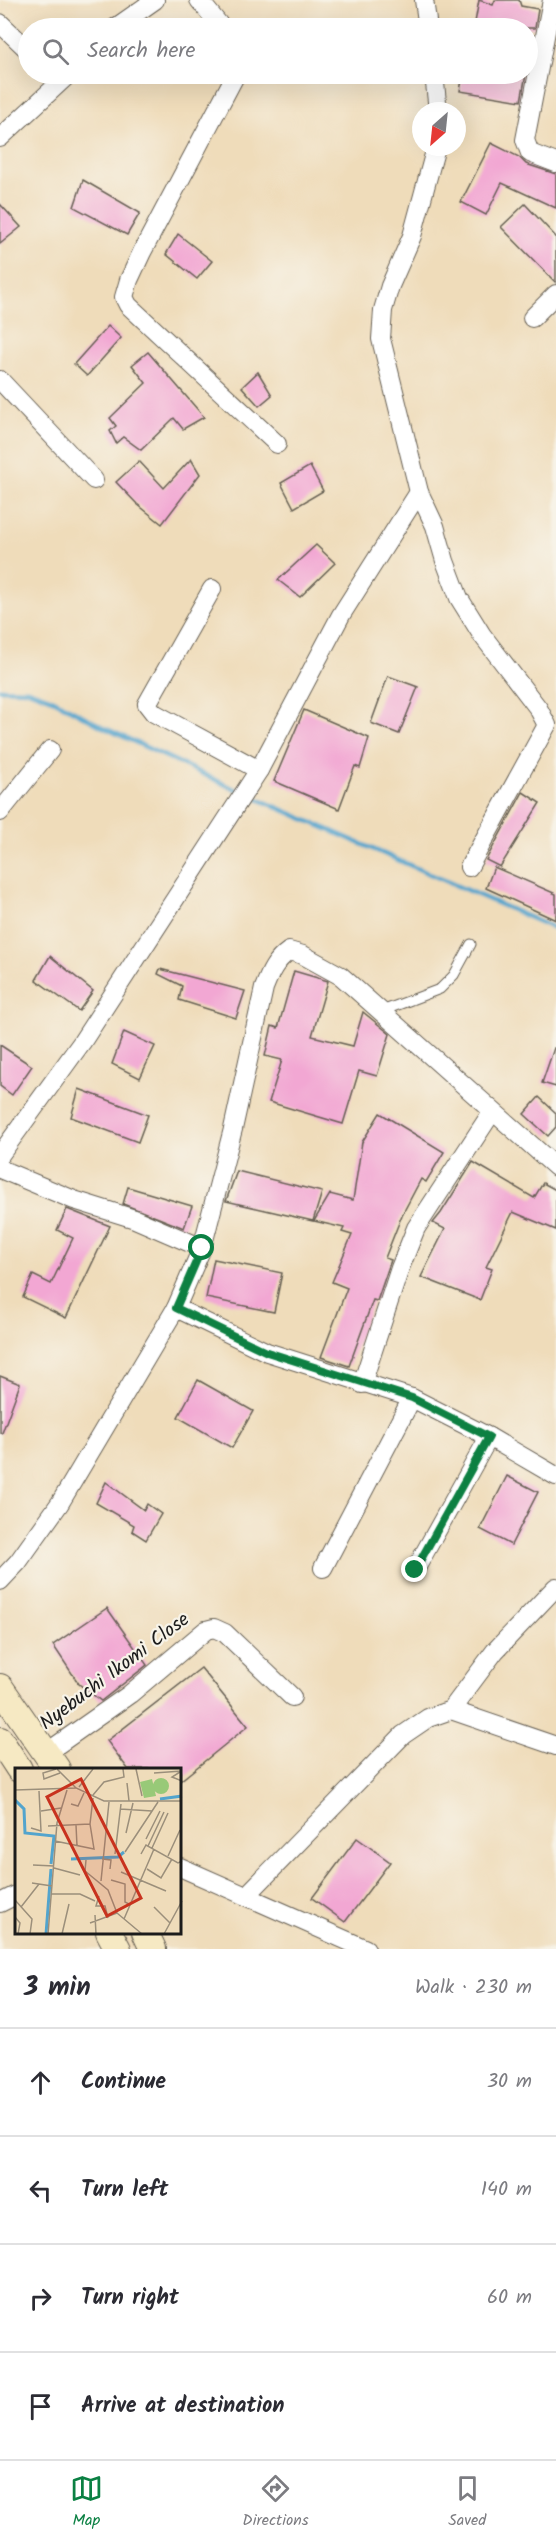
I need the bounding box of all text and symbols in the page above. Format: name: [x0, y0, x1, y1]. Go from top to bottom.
search box: [18, 18, 538, 84]
text: Search here: [87, 34, 195, 69]
icon: search: [39, 35, 72, 68]
north arrow: [412, 102, 466, 156]
route start: [188, 1234, 214, 1260]
route end: [401, 1556, 427, 1582]
street label: Nyebuchi Ikomi Close: [33, 1605, 197, 1739]
inset map: [15, 1768, 182, 1934]
text: 3 min: [24, 1967, 91, 2009]
text: Walk · 230 m: [415, 1972, 532, 2004]
text: Continue: [81, 2065, 166, 2100]
icon: ahead: [24, 2066, 57, 2099]
text: 30 m: [487, 2066, 532, 2098]
text: Turn left: [81, 2173, 168, 2208]
icon: left: [24, 2174, 57, 2207]
text: 140 m: [481, 2174, 532, 2206]
text: Turn right: [81, 2281, 179, 2316]
icon: right: [24, 2282, 57, 2315]
text: 60 m: [487, 2282, 532, 2314]
text: Arrive at destination: [81, 2389, 284, 2424]
icon: arrive: [24, 2390, 57, 2423]
tab: Map: [70, 2472, 103, 2533]
tab: Directions: [242, 2472, 309, 2533]
tab: Saved: [448, 2472, 486, 2533]

